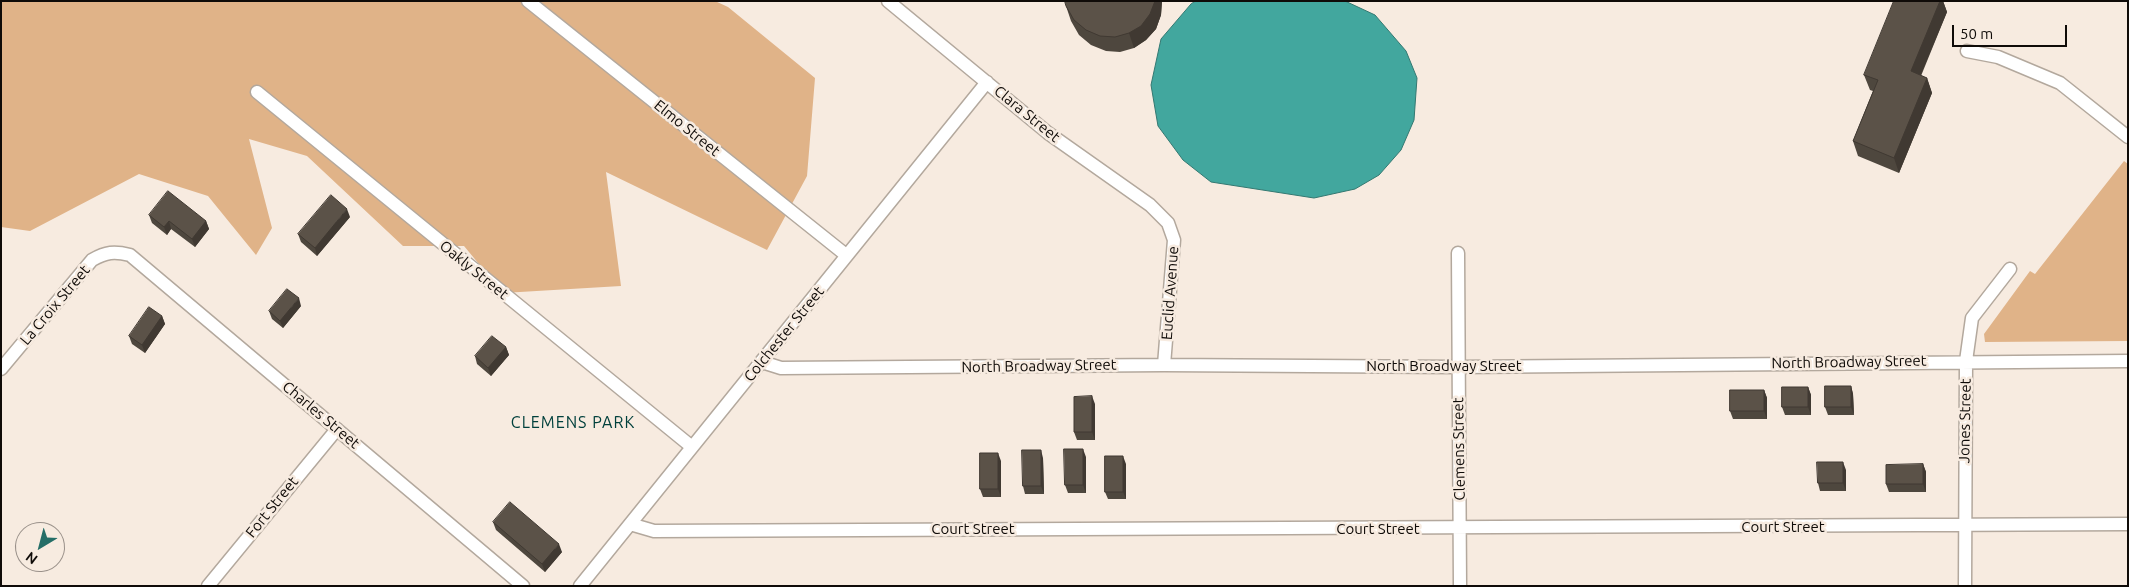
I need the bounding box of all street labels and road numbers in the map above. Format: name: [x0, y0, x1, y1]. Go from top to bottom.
street label: Clara Street: [990, 82, 1064, 146]
street label: Elmo Street: [650, 96, 724, 160]
street label: Oakly Street: [436, 237, 512, 303]
street label: Euclid Avenue: [1158, 245, 1182, 341]
street label: La Croix Street: [16, 261, 94, 349]
street label: Colchester Street: [740, 283, 828, 385]
street label: North Broadway Street: [1771, 352, 1927, 372]
street label: North Broadway Street: [961, 356, 1117, 376]
street label: North Broadway Street: [1366, 357, 1522, 375]
street label: Charles Street: [279, 378, 363, 452]
street label: Jones Street: [1955, 378, 1975, 464]
street label: Clemens Street: [1449, 397, 1469, 501]
street label: Fort Street: [242, 473, 302, 541]
street label: Court Street: [1741, 518, 1825, 536]
street label: Court Street: [931, 520, 1015, 538]
street label: Court Street: [1336, 520, 1420, 538]

